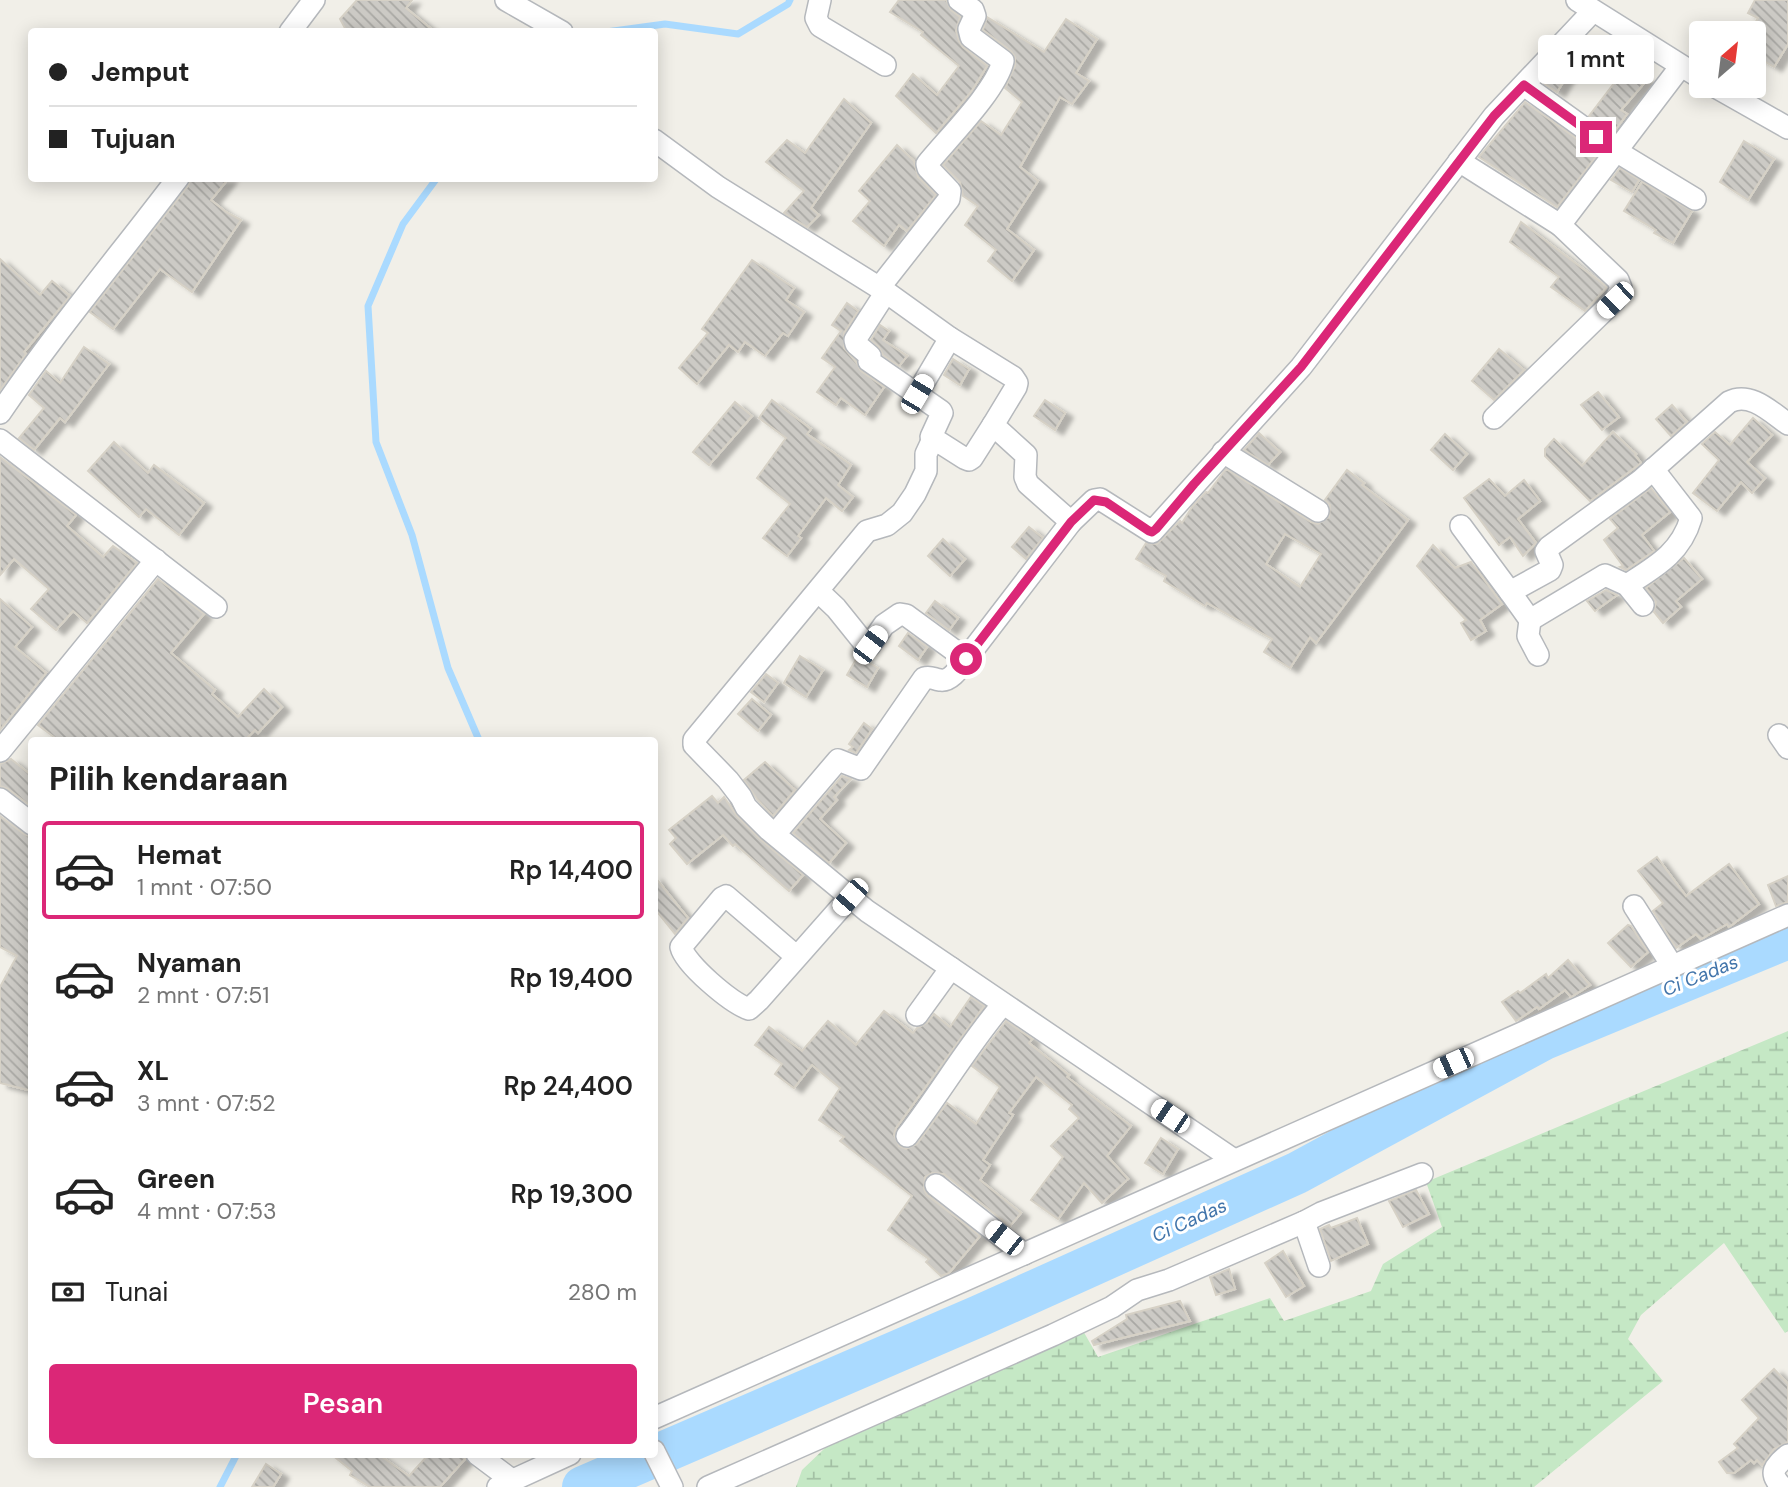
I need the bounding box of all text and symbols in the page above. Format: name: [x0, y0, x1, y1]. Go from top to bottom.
north arrow: [1689, 21, 1766, 98]
map controls: [1689, 21, 1766, 98]
callout: 1 mnt: [1538, 36, 1654, 85]
text: 1 mnt: [1567, 44, 1625, 74]
text: Jemput: [91, 55, 190, 89]
route end: [1580, 121, 1612, 153]
text: Tujuan: [91, 122, 176, 156]
car: [1593, 278, 1638, 322]
car: [898, 371, 937, 417]
car: [849, 622, 892, 668]
route start: [950, 643, 982, 675]
text: Pilih kendaraan: [49, 758, 288, 800]
text: Hemat: [137, 838, 222, 872]
icon: car: [53, 839, 116, 902]
text: Rp 14,400: [509, 853, 633, 887]
text: 1 mnt · 07:50: [137, 872, 272, 902]
car: [829, 874, 872, 920]
text: Nyaman: [137, 946, 242, 980]
icon: car: [53, 947, 116, 1010]
water label: Ci Cadas: [1659, 949, 1742, 1002]
text: Rp 19,400: [509, 961, 633, 995]
text: 2 mnt · 07:51: [137, 980, 269, 1010]
car: [1430, 1045, 1477, 1081]
text: XL: [137, 1054, 169, 1088]
icon: car: [53, 1055, 116, 1118]
text: Rp 24,400: [504, 1069, 633, 1103]
text: 3 mnt · 07:52: [137, 1088, 275, 1118]
car: [1147, 1096, 1194, 1136]
text: Green: [137, 1162, 215, 1196]
icon: car: [53, 1163, 116, 1226]
text: Rp 19,300: [510, 1177, 633, 1211]
water label: Ci Cadas: [1148, 1193, 1231, 1248]
text: 4 mnt · 07:53: [137, 1196, 277, 1226]
car: [981, 1217, 1028, 1259]
icon: cash: [49, 1273, 87, 1311]
text: Tunai: [105, 1275, 169, 1309]
text: 280 m: [568, 1277, 637, 1307]
button: Pesan: [49, 1364, 637, 1444]

